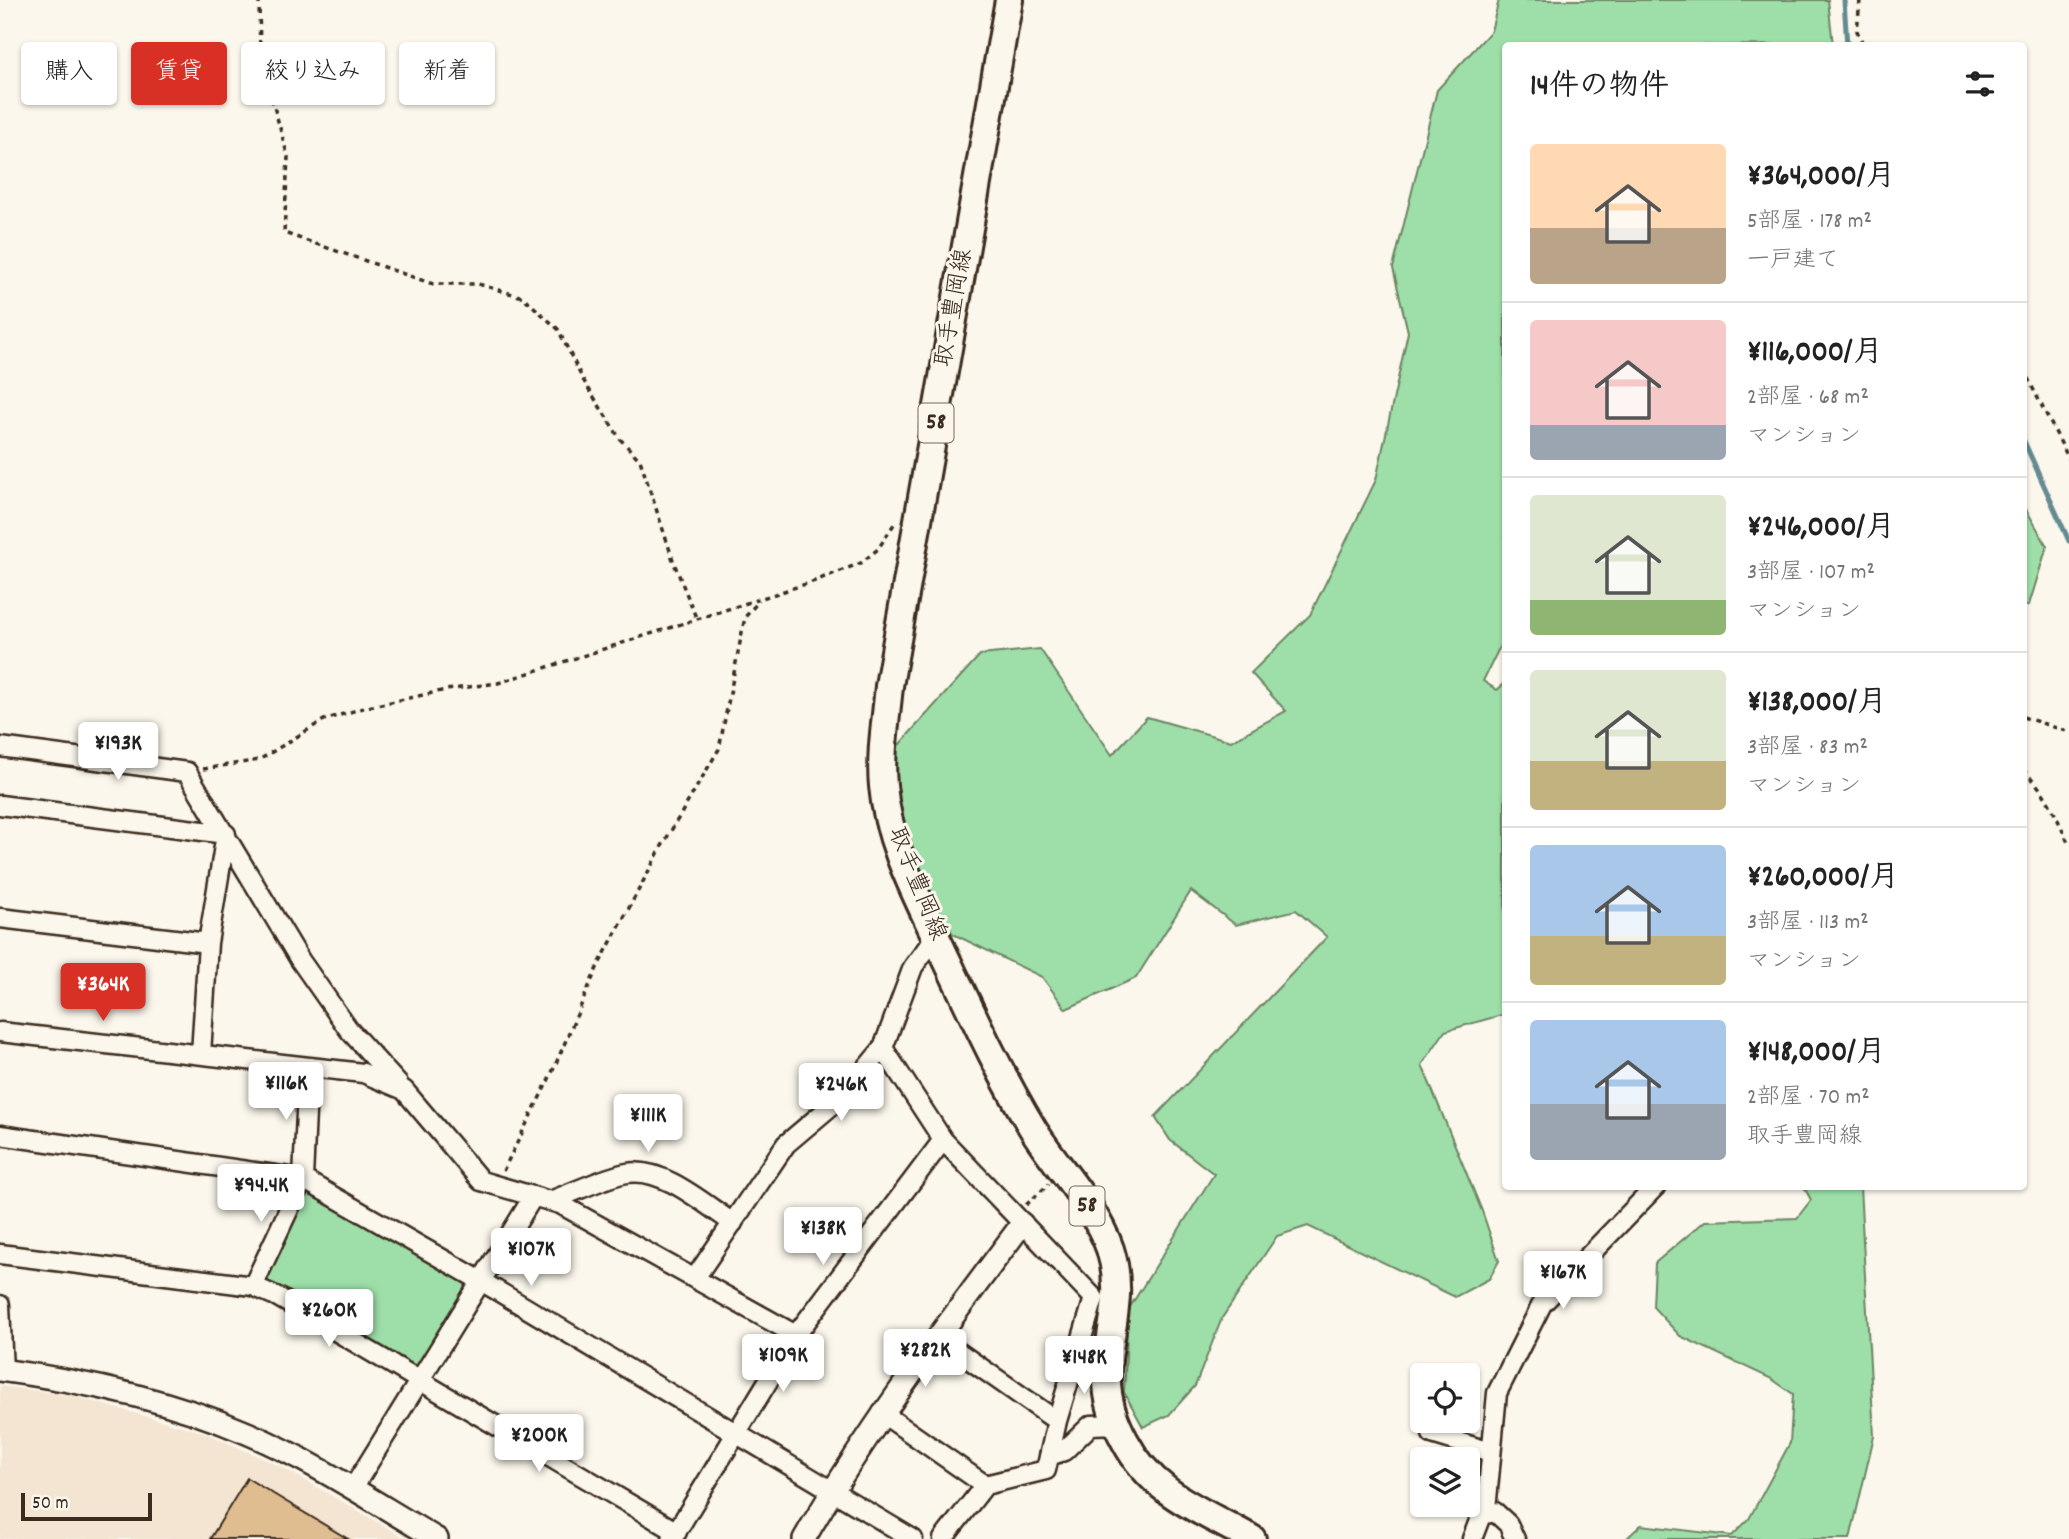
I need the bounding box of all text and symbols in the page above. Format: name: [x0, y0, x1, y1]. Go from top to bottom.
chip: 購入: [21, 42, 117, 105]
chip: 賃貸: [131, 42, 227, 105]
chip: 絞り込み: [241, 42, 385, 105]
chip: 新着: [399, 42, 495, 105]
icon: filters: [1961, 65, 1999, 103]
text: 14件の物件: [1530, 67, 1669, 110]
text: ¥364,000/月: [1747, 157, 1895, 200]
icon: home: [1586, 172, 1670, 256]
text: 5部屋 · 178 m²: [1747, 206, 1872, 239]
text: 一戸建て: [1747, 245, 1839, 278]
street label: 取手豊岡線: [928, 246, 982, 370]
text: ¥116,000/月: [1747, 333, 1883, 376]
icon: home: [1586, 348, 1670, 432]
text: 2部屋 · 68 m²: [1747, 382, 1869, 415]
road number: 58: [918, 404, 954, 442]
text: マンション: [1747, 421, 1861, 454]
text: ¥246,000/月: [1747, 508, 1895, 551]
icon: home: [1586, 523, 1670, 607]
text: 3部屋 · 107 m²: [1747, 557, 1875, 590]
text: マンション: [1747, 596, 1861, 629]
text: ¥138,000/月: [1747, 683, 1887, 726]
icon: home: [1586, 698, 1670, 782]
pin: ¥193K: [69, 722, 167, 782]
text: ¥193K: [94, 728, 142, 761]
text: 3部屋 · 83 m²: [1747, 732, 1868, 765]
text: マンション: [1747, 771, 1861, 804]
street label: 取手豊岡線: [878, 822, 954, 946]
text: ¥260,000/月: [1747, 858, 1899, 901]
icon: home: [1586, 873, 1670, 957]
text: 3部屋 · 113 m²: [1747, 907, 1869, 940]
text: マンション: [1747, 946, 1861, 979]
pin: ¥364K: [54, 964, 152, 1023]
text: ¥364K: [77, 969, 129, 1002]
text: ¥148,000/月: [1747, 1033, 1886, 1076]
icon: home: [1586, 1048, 1670, 1132]
pin: ¥116K: [237, 1062, 335, 1122]
pin: ¥246K: [792, 1064, 890, 1123]
text: ¥116K: [264, 1068, 308, 1101]
text: ¥246K: [815, 1069, 867, 1102]
text: 2部屋 · 70 m²: [1747, 1082, 1870, 1115]
pin: ¥111K: [599, 1094, 697, 1154]
text: ¥111K: [630, 1100, 666, 1133]
text: 取手豊岡線: [1747, 1121, 1862, 1154]
pin: ¥94.4K: [204, 1164, 318, 1224]
text: ¥94.4K: [233, 1170, 289, 1203]
road number: 58: [1070, 1186, 1104, 1226]
pin: ¥138K: [774, 1208, 872, 1267]
text: ¥138K: [800, 1213, 846, 1246]
pin: ¥107K: [482, 1228, 580, 1288]
text: ¥107K: [507, 1234, 555, 1267]
pin: ¥167K: [1514, 1252, 1612, 1311]
text: ¥167K: [1540, 1257, 1586, 1290]
pin: ¥260K: [280, 1290, 378, 1349]
text: ¥260K: [301, 1295, 357, 1328]
pin: ¥282K: [876, 1330, 974, 1389]
pin: ¥109K: [734, 1334, 832, 1394]
text: ¥282K: [899, 1335, 951, 1368]
pin: ¥148K: [1035, 1336, 1133, 1396]
text: ¥109K: [758, 1340, 808, 1373]
text: ¥148K: [1061, 1342, 1107, 1375]
map controls: [1410, 1363, 1480, 1517]
button: locate: [1410, 1363, 1480, 1433]
pin: ¥200K: [490, 1414, 588, 1474]
text: ¥200K: [511, 1420, 567, 1453]
button: layers: [1410, 1447, 1480, 1517]
scale bar: [21, 1490, 152, 1522]
text: 50 m: [32, 1491, 69, 1518]

